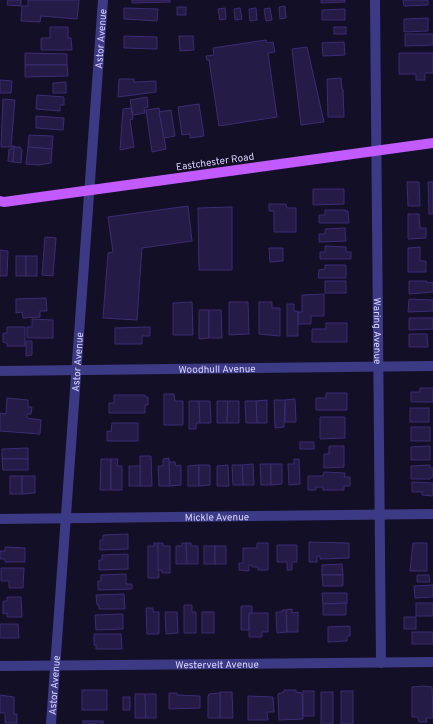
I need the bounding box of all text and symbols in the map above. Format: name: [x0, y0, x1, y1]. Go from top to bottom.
street label: Astor Avenue: [93, 9, 110, 69]
street label: Eastchester Road: [175, 151, 255, 174]
street label: Waring Avenue: [370, 298, 383, 364]
street label: Astor Avenue: [70, 332, 87, 392]
street label: Woodhull Avenue: [178, 363, 256, 377]
street label: Mickle Avenue: [185, 511, 249, 525]
street label: Astor Avenue: [47, 655, 64, 716]
street label: Westervelt Avenue: [175, 659, 259, 672]

